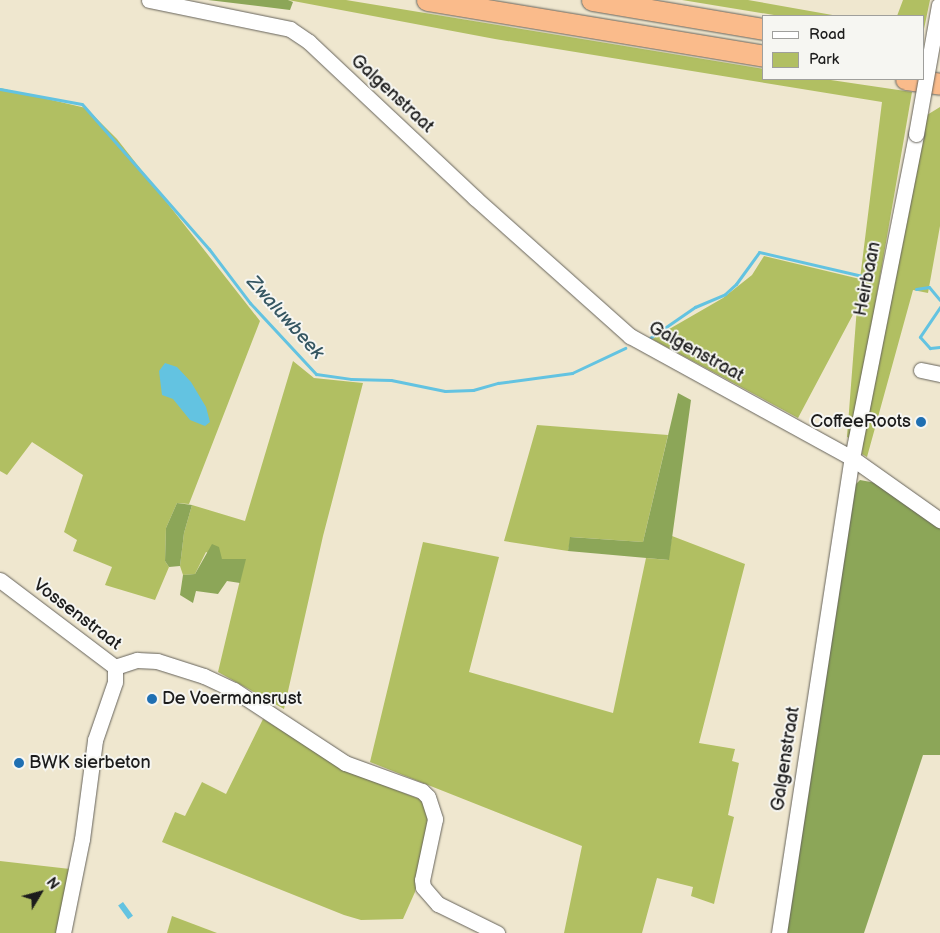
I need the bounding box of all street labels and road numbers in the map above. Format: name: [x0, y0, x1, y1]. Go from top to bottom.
street label: Galgenstraat: [346, 50, 438, 138]
street label: Heirbaan: [850, 240, 886, 318]
street label: Galgenstraat: [645, 317, 747, 387]
street label: Vossenstraat: [29, 575, 125, 655]
street label: Galgenstraat: [767, 705, 805, 813]

